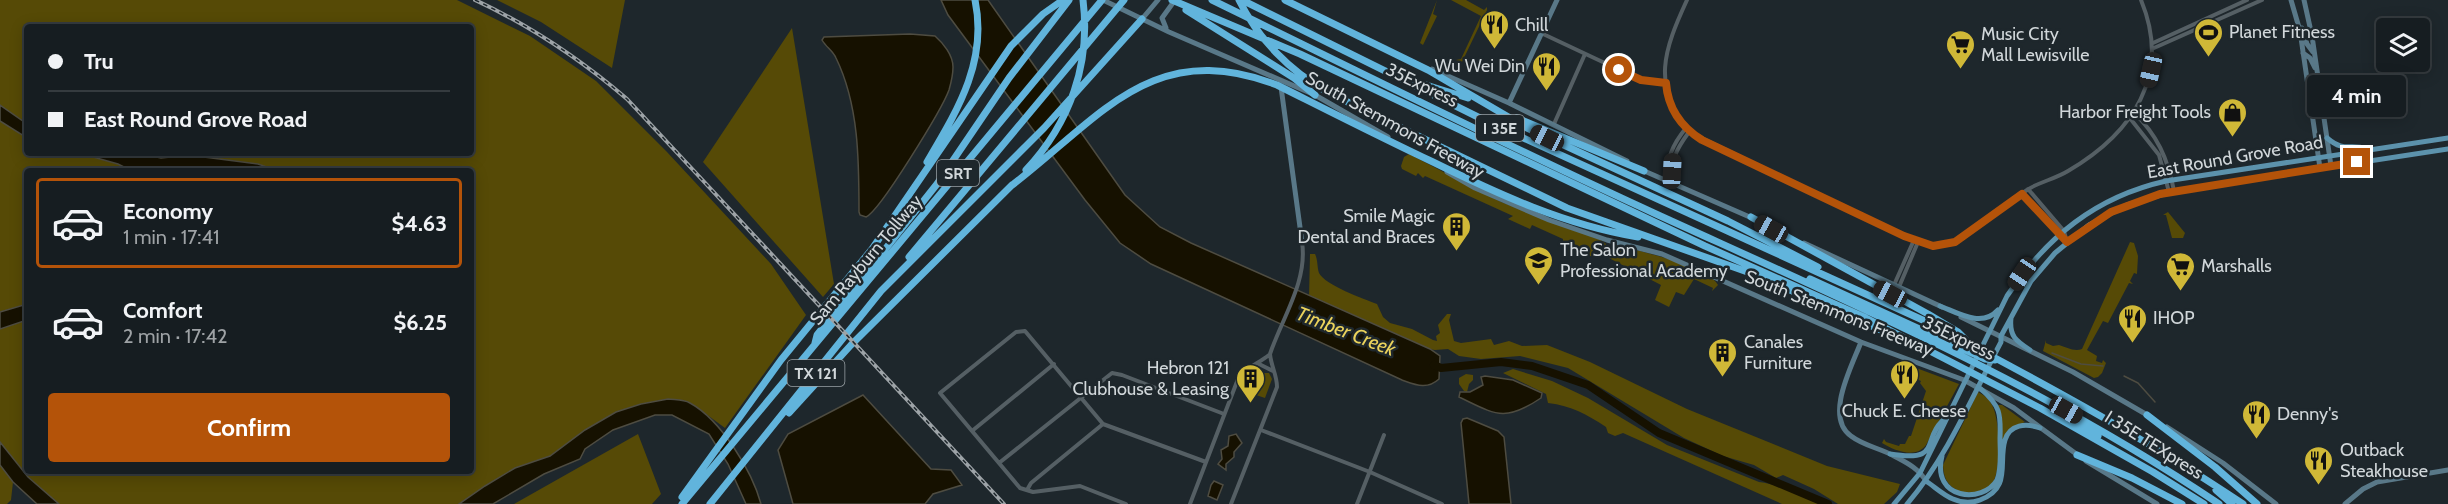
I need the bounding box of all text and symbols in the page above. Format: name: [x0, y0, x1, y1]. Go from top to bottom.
restaurant icon: Chill: [1478, 9, 1510, 51]
place label: Chill: [1515, 14, 1549, 36]
sports icon: Planet Fitness: [2192, 16, 2224, 58]
map controls: [2376, 18, 2430, 72]
button: layers: [2376, 18, 2430, 72]
place label: Planet Fitness: [2229, 21, 2335, 43]
place label: Music City Mall Lewisville: [1981, 23, 2089, 66]
supermarket icon: Music City Mall Lewisville: [1944, 28, 1976, 70]
text: Tru: [84, 48, 114, 75]
restaurant icon: Wu Wei Din: [1530, 50, 1562, 92]
car: [2138, 50, 2164, 90]
place label: Wu Wei Din: [1435, 55, 1525, 77]
route start: [1605, 56, 1632, 83]
street label: 35Express: [1382, 58, 1462, 112]
street label: South Stemmons Freeway: [1302, 67, 1488, 183]
callout: 4 min: [2308, 75, 2406, 117]
text: 4 min: [2331, 84, 2382, 108]
shop icon: Harbor Freight Tools: [2216, 96, 2248, 138]
place label: Harbor Freight Tools: [2059, 101, 2211, 123]
text: East Round Grove Road: [84, 106, 307, 133]
road number: I 35E: [1476, 115, 1524, 141]
car: [1527, 122, 1567, 154]
street label: East Round Grove Road: [2145, 131, 2325, 183]
route end: [2343, 148, 2370, 175]
car: [1662, 153, 1682, 189]
road number: SRT: [937, 160, 979, 186]
street label: Sam Rayburn Tollway: [805, 190, 927, 330]
icon: car: [51, 196, 105, 250]
text: Economy: [123, 198, 213, 225]
place label: Smile Magic Dental and Braces: [1298, 205, 1435, 248]
text: $4.63: [391, 210, 447, 237]
building icon: Smile Magic Dental and Braces: [1440, 210, 1472, 252]
car: [1751, 212, 1791, 246]
text: 1 min · 17:41: [123, 225, 220, 249]
place label: The Salon Professional Academy: [1560, 239, 1728, 282]
school or university icon: The Salon Professional Academy: [1523, 244, 1555, 286]
supermarket icon: Marshalls: [2164, 250, 2196, 292]
car: [2004, 254, 2040, 294]
place label: Marshalls: [2201, 255, 2272, 277]
street label: South Stemmons Freeway: [1742, 265, 1936, 361]
car: [1870, 278, 1910, 310]
icon: car: [51, 295, 105, 349]
text: Comfort: [123, 297, 202, 324]
water label: Timber Creek: [1293, 301, 1400, 361]
restaurant icon: IHOP: [2116, 302, 2148, 344]
place label: IHOP: [2153, 307, 2194, 329]
text: $6.25: [394, 309, 447, 336]
street label: 35Express: [1919, 311, 1999, 365]
text: 2 min · 17:42: [123, 324, 227, 348]
place label: Canales Furniture: [1744, 331, 1812, 374]
building icon: Canales Furniture: [1707, 336, 1739, 378]
place label: Hebron 121 Clubhouse & Leasing: [1072, 357, 1230, 400]
restaurant icon: Chuck E. Cheese: [1888, 358, 1920, 400]
road number: TX 121: [788, 360, 844, 386]
building icon: Hebron 121 Clubhouse & Leasing: [1234, 362, 1266, 404]
button: Confirm: [48, 393, 450, 462]
car: [2046, 393, 2086, 427]
restaurant icon: Denny's: [2240, 398, 2272, 440]
place label: Chuck E. Cheese: [1842, 400, 1966, 422]
place label: Denny's: [2277, 403, 2339, 425]
street label: I 35E TEXpress: [2101, 406, 2207, 484]
place label: Outback Steakhouse: [2340, 439, 2428, 482]
restaurant icon: Outback Steakhouse: [2303, 444, 2335, 486]

